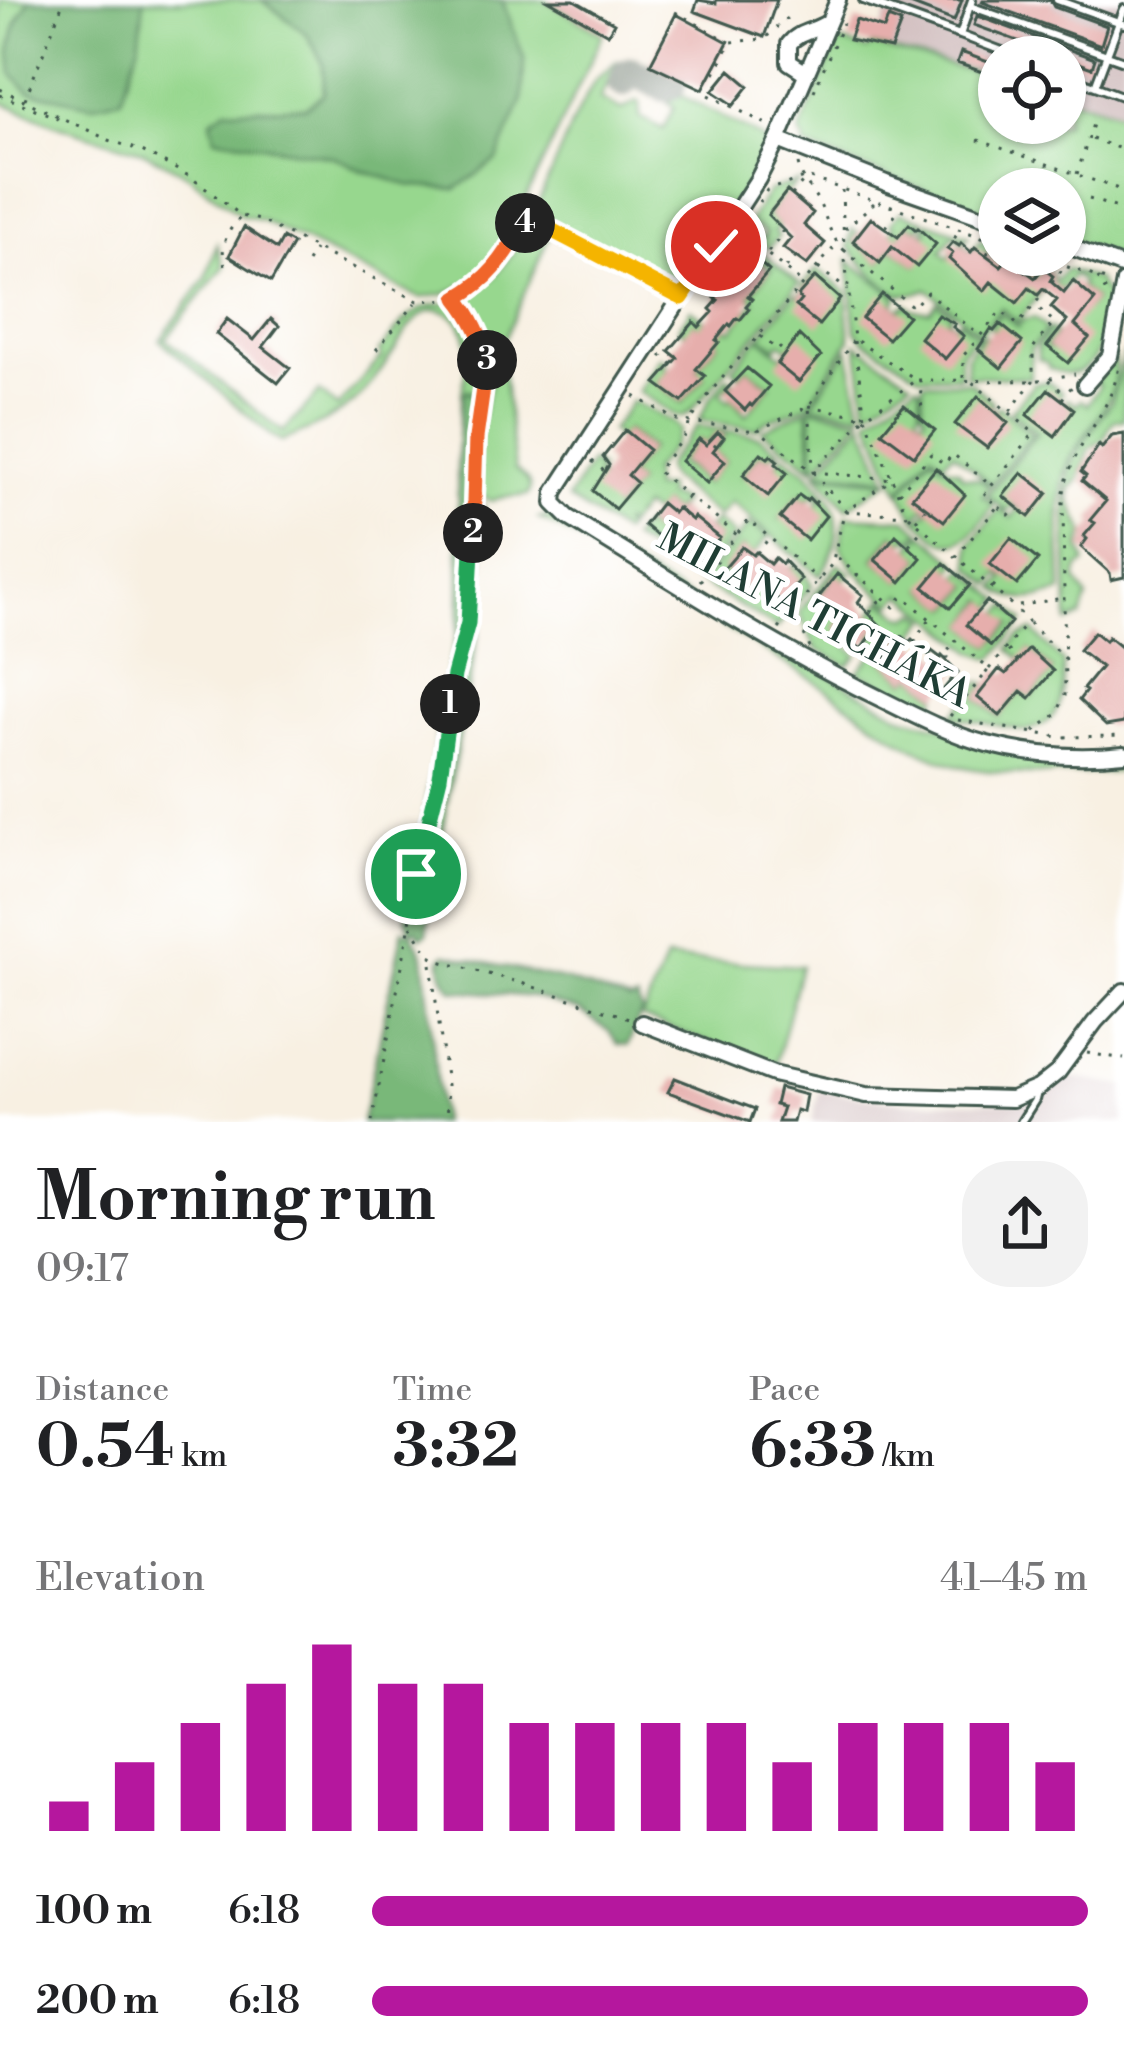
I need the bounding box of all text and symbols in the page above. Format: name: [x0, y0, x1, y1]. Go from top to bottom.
map controls: [978, 36, 1086, 276]
button: locate: [978, 36, 1086, 144]
button: layers: [978, 168, 1086, 276]
pin: 4: [495, 193, 555, 253]
pin: [665, 195, 767, 297]
text: 4: [514, 202, 536, 243]
icon: check: [683, 213, 749, 279]
pin: 3: [457, 330, 517, 390]
text: 3: [477, 339, 497, 380]
pin: 2: [443, 503, 503, 563]
text: 2: [463, 512, 483, 553]
street label: MILANA TICHÁKA: [649, 512, 981, 721]
pin: 1: [420, 674, 480, 734]
text: 1: [442, 683, 458, 724]
pin: [365, 823, 467, 925]
icon: arrive: [383, 841, 449, 907]
text: Morning run: [36, 1158, 435, 1241]
button: share: [962, 1161, 1088, 1287]
text: 09:17: [36, 1245, 129, 1294]
text: Distance: [36, 1370, 169, 1411]
text: Time: [393, 1370, 472, 1411]
text: Pace: [749, 1370, 820, 1411]
text: 0.54: [36, 1411, 174, 1486]
text: 3:32: [393, 1411, 519, 1486]
text: 6:33: [749, 1411, 876, 1486]
text: km: [174, 1436, 227, 1477]
text: /km: [876, 1436, 935, 1477]
text: Elevation: [36, 1554, 205, 1603]
text: 41–45 m: [940, 1554, 1088, 1603]
text: 100 m: [36, 1887, 152, 1936]
text: 6:18: [228, 1887, 300, 1936]
text: 200 m: [36, 1977, 159, 2026]
text: 6:18: [228, 1977, 300, 2026]

